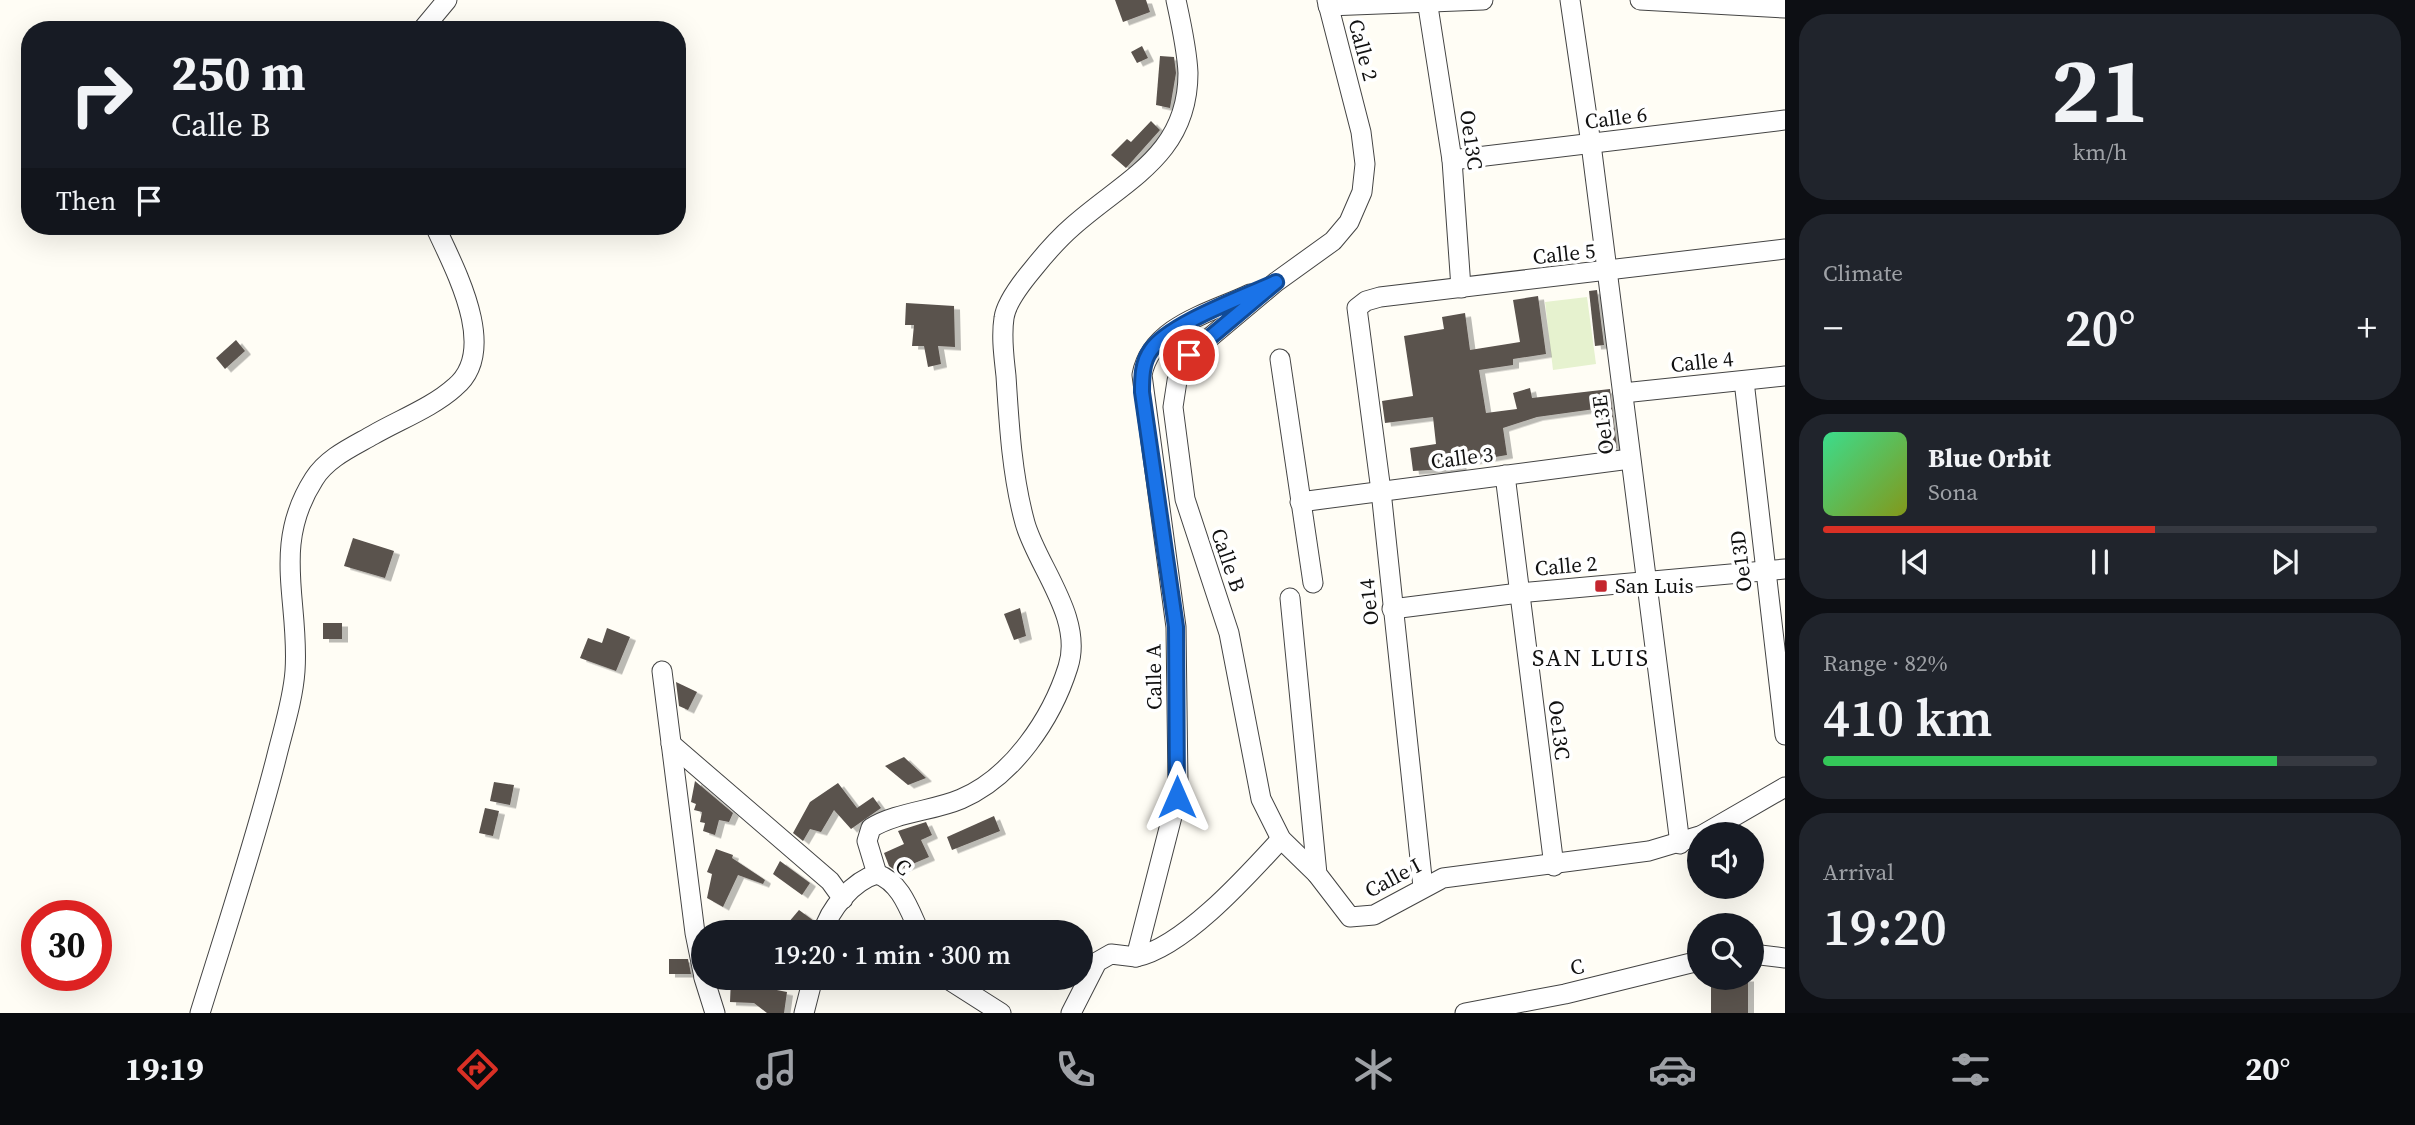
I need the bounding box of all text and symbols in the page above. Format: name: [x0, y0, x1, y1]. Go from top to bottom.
street label: Calle 2: [1341, 16, 1386, 84]
text: 21: [2051, 28, 2149, 152]
text: 250 m: [171, 39, 306, 106]
icon: right: [56, 49, 147, 140]
street label: Calle 6: [1583, 99, 1649, 136]
text: Calle B: [171, 103, 270, 147]
street label: Oe13C: [1453, 108, 1490, 172]
text: km/h: [2073, 136, 2127, 168]
icon: arrive: [130, 182, 168, 220]
text: Then: [56, 183, 116, 219]
street label: Calle 5: [1531, 236, 1597, 271]
text: Climate: [1823, 257, 1903, 289]
text: 20°: [2064, 292, 2136, 363]
text: −: [1823, 302, 1843, 354]
text: +: [2357, 302, 2377, 354]
pin: [1159, 325, 1219, 385]
icon: arrive: [1170, 336, 1208, 374]
street label: Calle 4: [1669, 344, 1735, 379]
street label: Oe13E: [1585, 394, 1621, 456]
street label: Calle 3: [1429, 439, 1495, 476]
text: Blue Orbit: [1928, 440, 2051, 476]
text: Sona: [1928, 476, 1978, 508]
street label: Calle B: [1204, 524, 1253, 595]
street label: Oe13D: [1722, 529, 1759, 593]
icon: previous: [1896, 543, 1934, 581]
icon: pause: [2081, 543, 2119, 581]
icon: next: [2266, 543, 2304, 581]
street label: Calle 2: [1534, 548, 1598, 583]
place label: San Luis: [1615, 571, 1694, 600]
street label: Oe14: [1352, 577, 1385, 627]
marker: San Luis: [1593, 578, 1609, 594]
district label: SAN LUIS: [1532, 641, 1650, 674]
street label: Calle A: [1138, 644, 1169, 710]
text: Range · 82%: [1823, 647, 1948, 679]
text: 410 km: [1823, 682, 1992, 753]
street label: Oe13C: [1541, 698, 1578, 761]
position arrow: [1140, 760, 1214, 834]
map controls: [1687, 822, 1764, 990]
button: sound: [1687, 822, 1764, 899]
street label: C: [889, 851, 917, 882]
street label: Calle I: [1360, 851, 1426, 904]
text: Arrival: [1823, 856, 1894, 888]
text: 19:20: [1823, 891, 1947, 962]
speed limit sign: 30: [21, 900, 112, 991]
button: search: [1687, 913, 1764, 990]
text: 19:20 · 1 min · 300 m: [773, 937, 1011, 973]
street label: C: [1567, 951, 1587, 982]
icon: directions: [453, 1045, 502, 1094]
icon: music: [752, 1045, 801, 1094]
icon: phone: [1051, 1045, 1100, 1094]
icon: climate: [1349, 1045, 1398, 1094]
icon: car: [1648, 1045, 1697, 1094]
icon: filters: [1946, 1045, 1995, 1094]
text: 19:19: [125, 1047, 204, 1091]
text: 20°: [2245, 1047, 2290, 1091]

